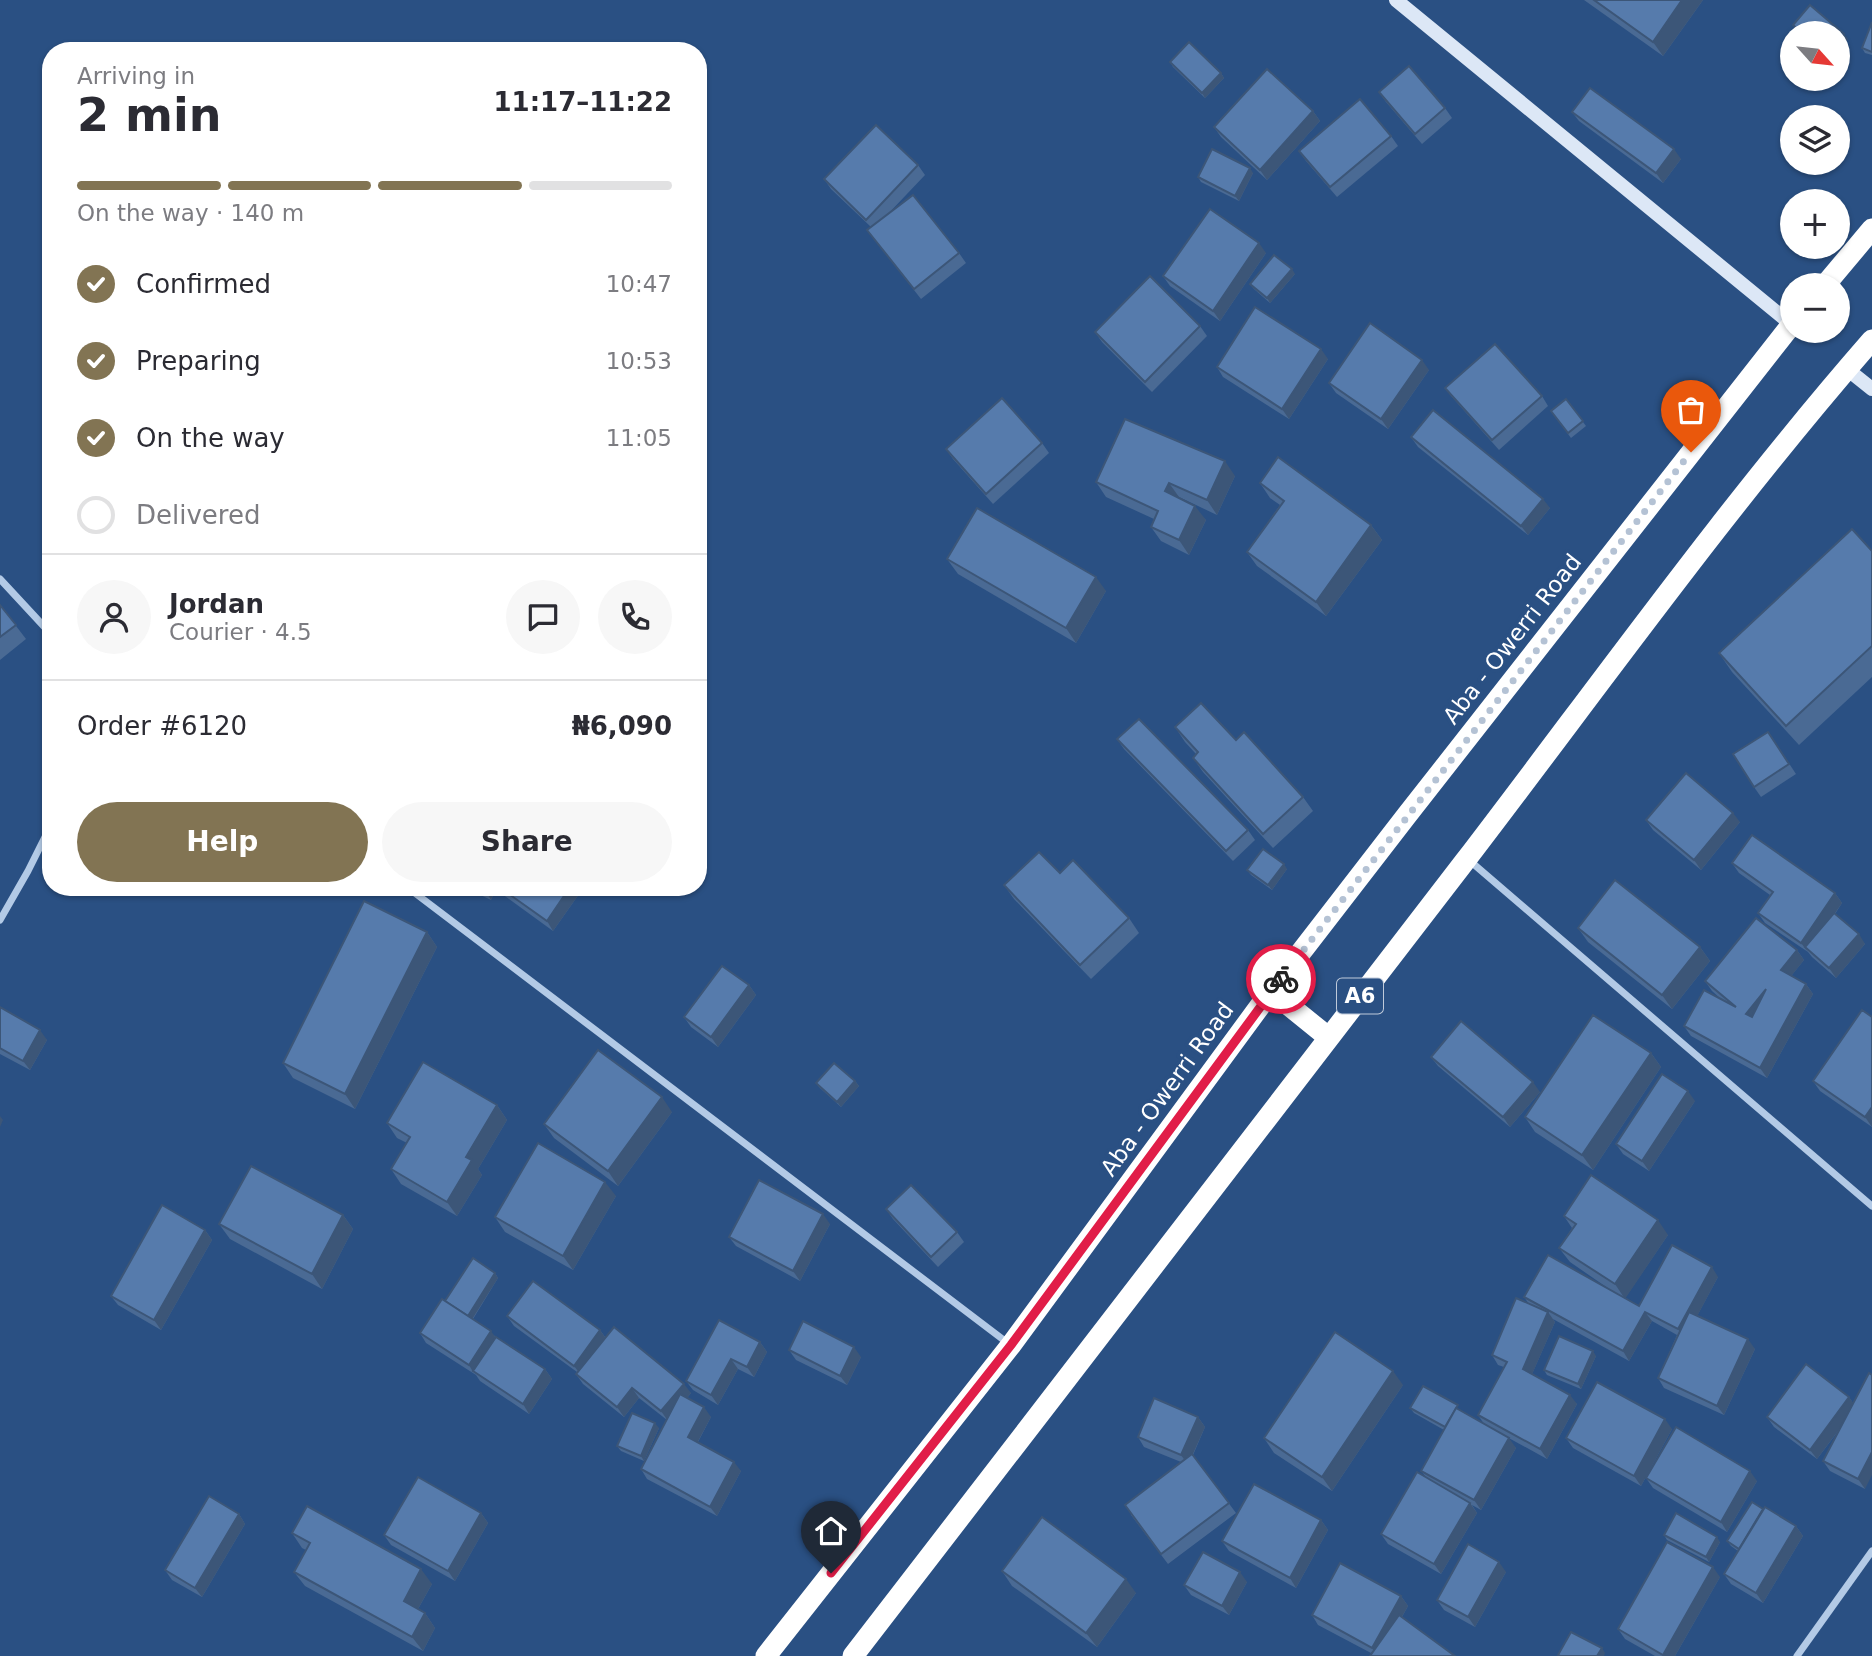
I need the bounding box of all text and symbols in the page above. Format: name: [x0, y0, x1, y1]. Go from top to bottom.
north arrow: [1780, 21, 1850, 91]
map controls: [1780, 21, 1850, 343]
text: Arriving in: [77, 63, 195, 89]
text: 11:17–11:22: [493, 87, 672, 117]
text: 2 min: [77, 88, 221, 142]
button: layers: [1780, 105, 1850, 175]
button: +: [1780, 189, 1850, 259]
text: On the way · 140 m: [77, 200, 304, 226]
icon: check: [77, 265, 115, 303]
text: Confirmed: [136, 269, 271, 299]
text: 10:47: [606, 271, 672, 297]
button: −: [1780, 273, 1850, 343]
icon: check: [77, 342, 115, 380]
text: Preparing: [136, 346, 261, 376]
text: 10:53: [606, 348, 672, 374]
pin: [1661, 380, 1721, 452]
icon: bag: [1672, 391, 1710, 429]
icon: check: [77, 419, 115, 457]
text: On the way: [136, 423, 285, 453]
text: 11:05: [606, 425, 672, 451]
text: Delivered: [136, 500, 260, 530]
street label: Aba - Owerri Road: [1438, 549, 1586, 729]
button: person: [77, 580, 151, 654]
button: chat: [506, 580, 580, 654]
button: phone: [598, 580, 672, 654]
text: Jordan: [169, 589, 264, 619]
text: Courier · 4.5: [169, 619, 312, 645]
text: Order #6120: [77, 711, 247, 741]
text: ₦6,090: [572, 711, 672, 741]
button: Help: [77, 802, 368, 882]
button: Share: [382, 802, 672, 882]
courier: [1246, 944, 1316, 1014]
icon: bike: [1262, 960, 1300, 998]
road number: A6: [1337, 978, 1383, 1014]
street label: Aba - Owerri Road: [1095, 997, 1239, 1181]
pin: [801, 1501, 861, 1573]
icon: home: [812, 1512, 850, 1550]

